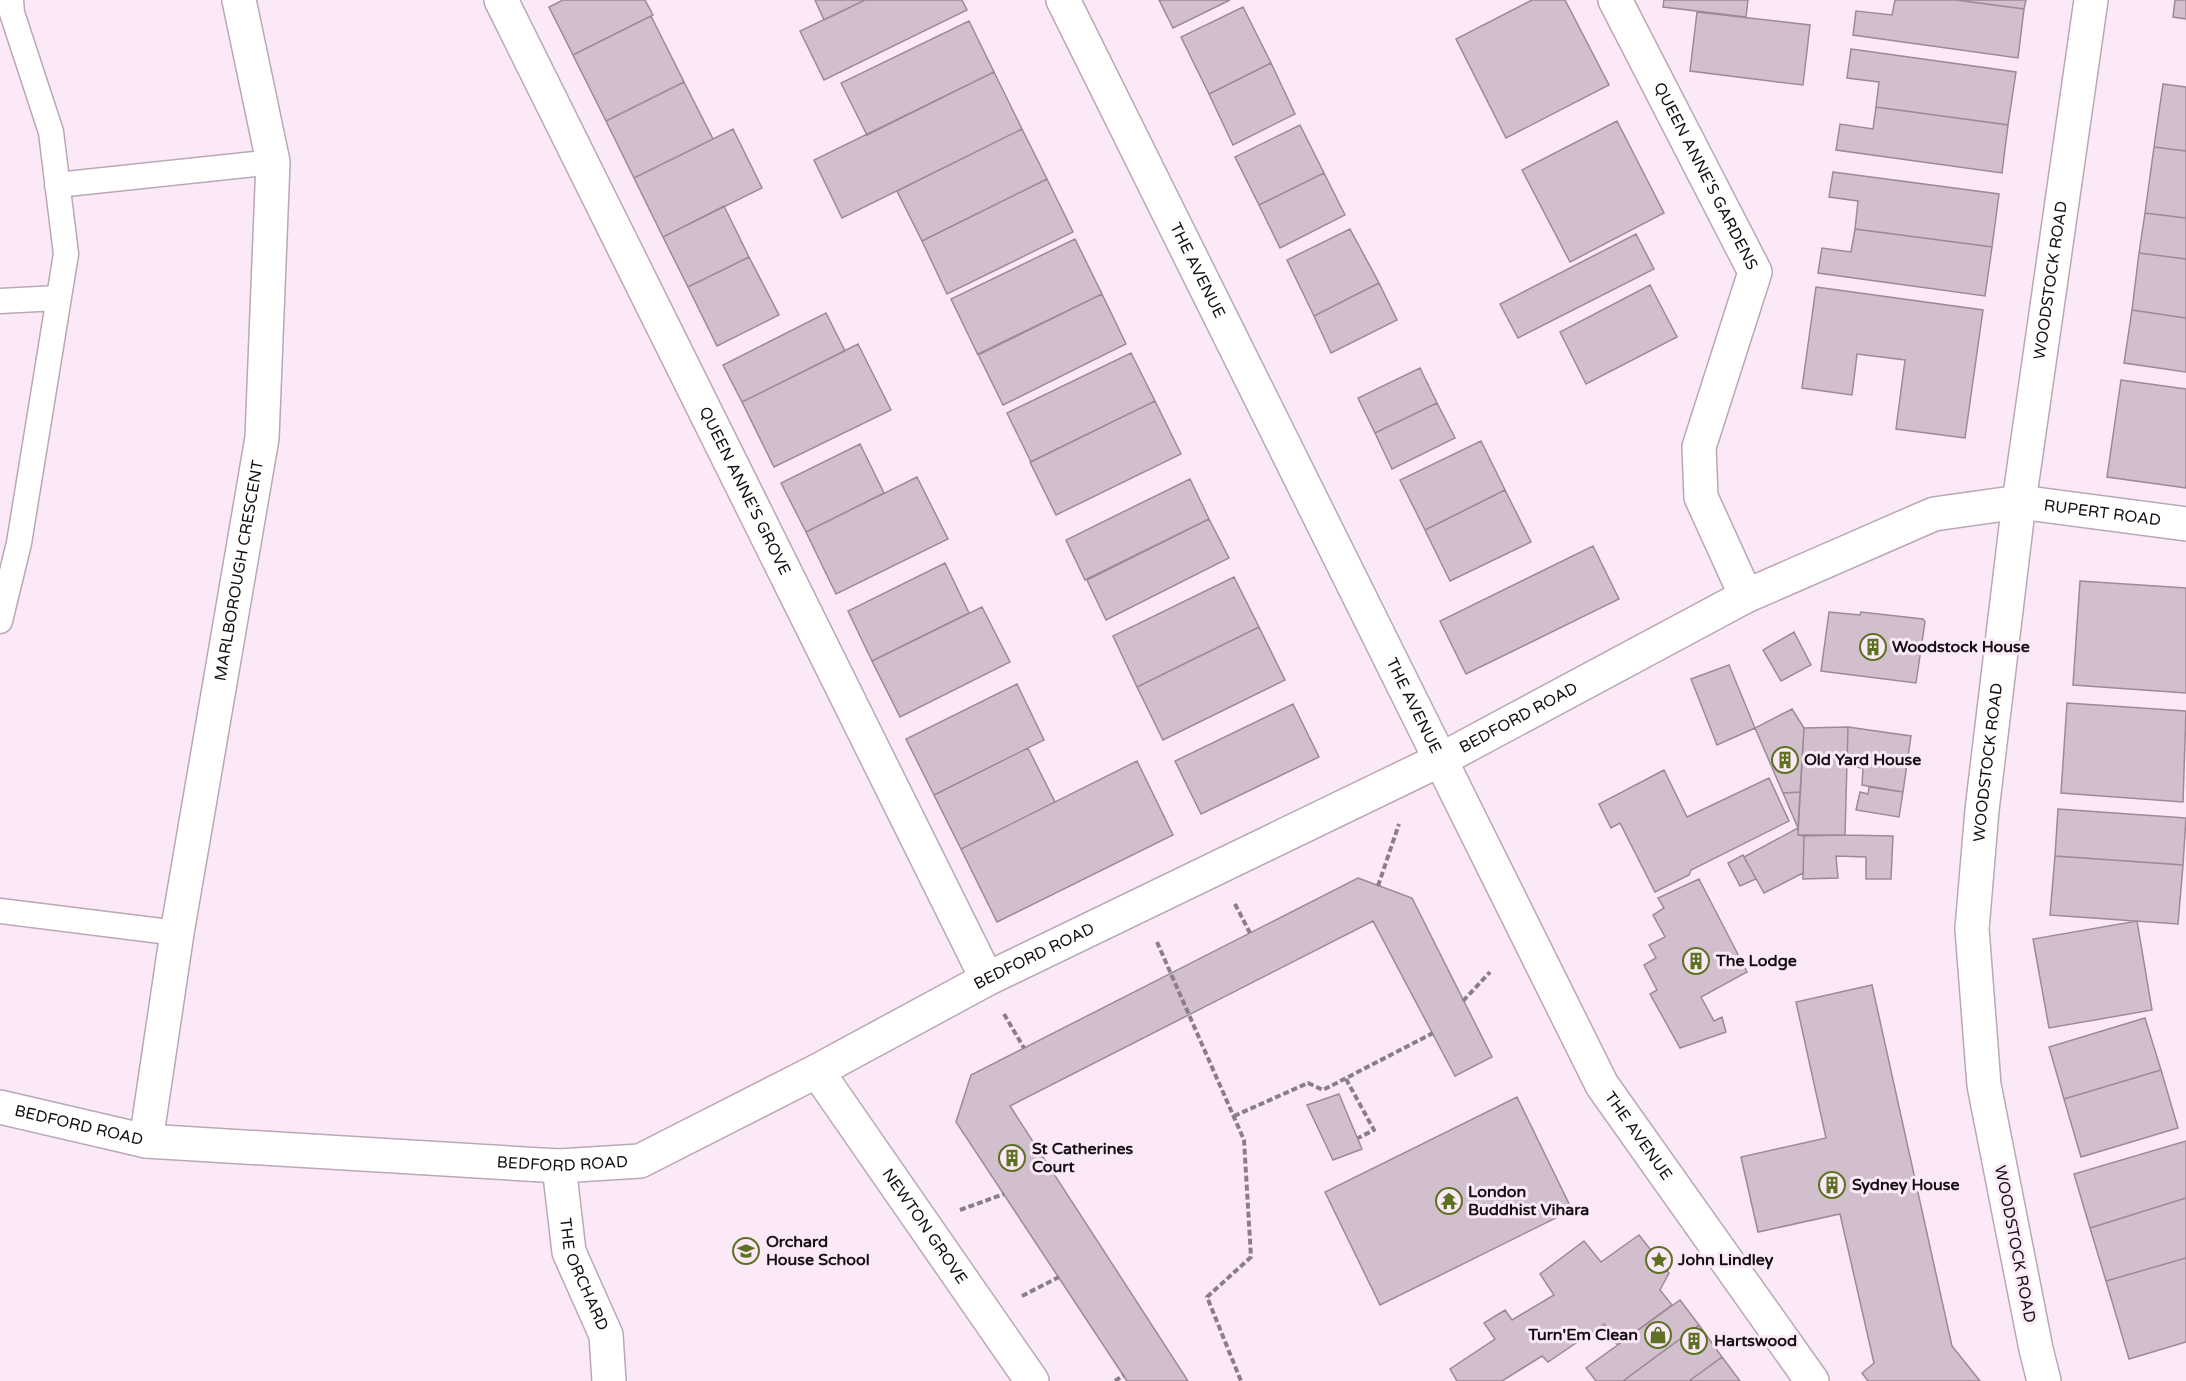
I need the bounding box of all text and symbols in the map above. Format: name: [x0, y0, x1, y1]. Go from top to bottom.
street label: QUEEN ANNE'S GARDENS: [1649, 79, 1762, 273]
street label: WOODSTOCK ROAD: [2030, 200, 2072, 361]
street label: THE AVENUE: [1165, 219, 1229, 321]
street label: QUEEN ANNE'S GROVE: [694, 403, 795, 578]
street label: MARLBOROUGH CRESCENT: [210, 458, 268, 682]
street label: RUPERT ROAD: [2043, 495, 2162, 531]
building icon: Woodstock House: [1858, 632, 1888, 662]
place label: Woodstock House: [1892, 637, 2030, 657]
street label: THE AVENUE: [1381, 655, 1446, 757]
street label: BEDFORD ROAD: [1456, 678, 1581, 758]
street label: WOODSTOCK ROAD: [1969, 682, 2007, 843]
building icon: Old Yard House: [1770, 745, 1800, 775]
place label: Old Yard House: [1804, 750, 1921, 770]
street label: BEDFORD ROAD: [970, 919, 1098, 994]
building icon: The Lodge: [1681, 946, 1711, 976]
place label: The Lodge: [1715, 951, 1797, 971]
street label: THE AVENUE: [1600, 1088, 1676, 1184]
street label: BEDFORD ROAD: [13, 1101, 145, 1150]
place label: St Catherines Court: [1032, 1139, 1134, 1177]
building icon: St Catherines Court: [997, 1143, 1027, 1173]
street label: BEDFORD ROAD: [496, 1152, 629, 1176]
street label: WOODSTOCK ROAD: [1990, 1164, 2040, 1324]
street label: NEWTON GROVE: [878, 1165, 972, 1288]
building icon: Sydney House: [1817, 1170, 1847, 1200]
place label: Sydney House: [1852, 1175, 1959, 1195]
place label: London Buddhist Vihara: [1468, 1182, 1589, 1220]
temple icon: London Buddhist Vihara: [1434, 1186, 1464, 1216]
street label: THE ORCHARD: [555, 1217, 613, 1334]
place label: Orchard House School: [766, 1232, 870, 1270]
school or university icon: Orchard House School: [731, 1236, 761, 1266]
place icon: John Lindley: [1644, 1245, 1674, 1275]
place label: John Lindley: [1677, 1250, 1774, 1270]
shop icon: Turn'Em Clean: [1643, 1320, 1673, 1350]
place label: Turn'Em Clean: [1527, 1325, 1638, 1345]
building icon: Hartswood: [1679, 1326, 1709, 1356]
place label: Hartswood: [1714, 1331, 1797, 1351]

